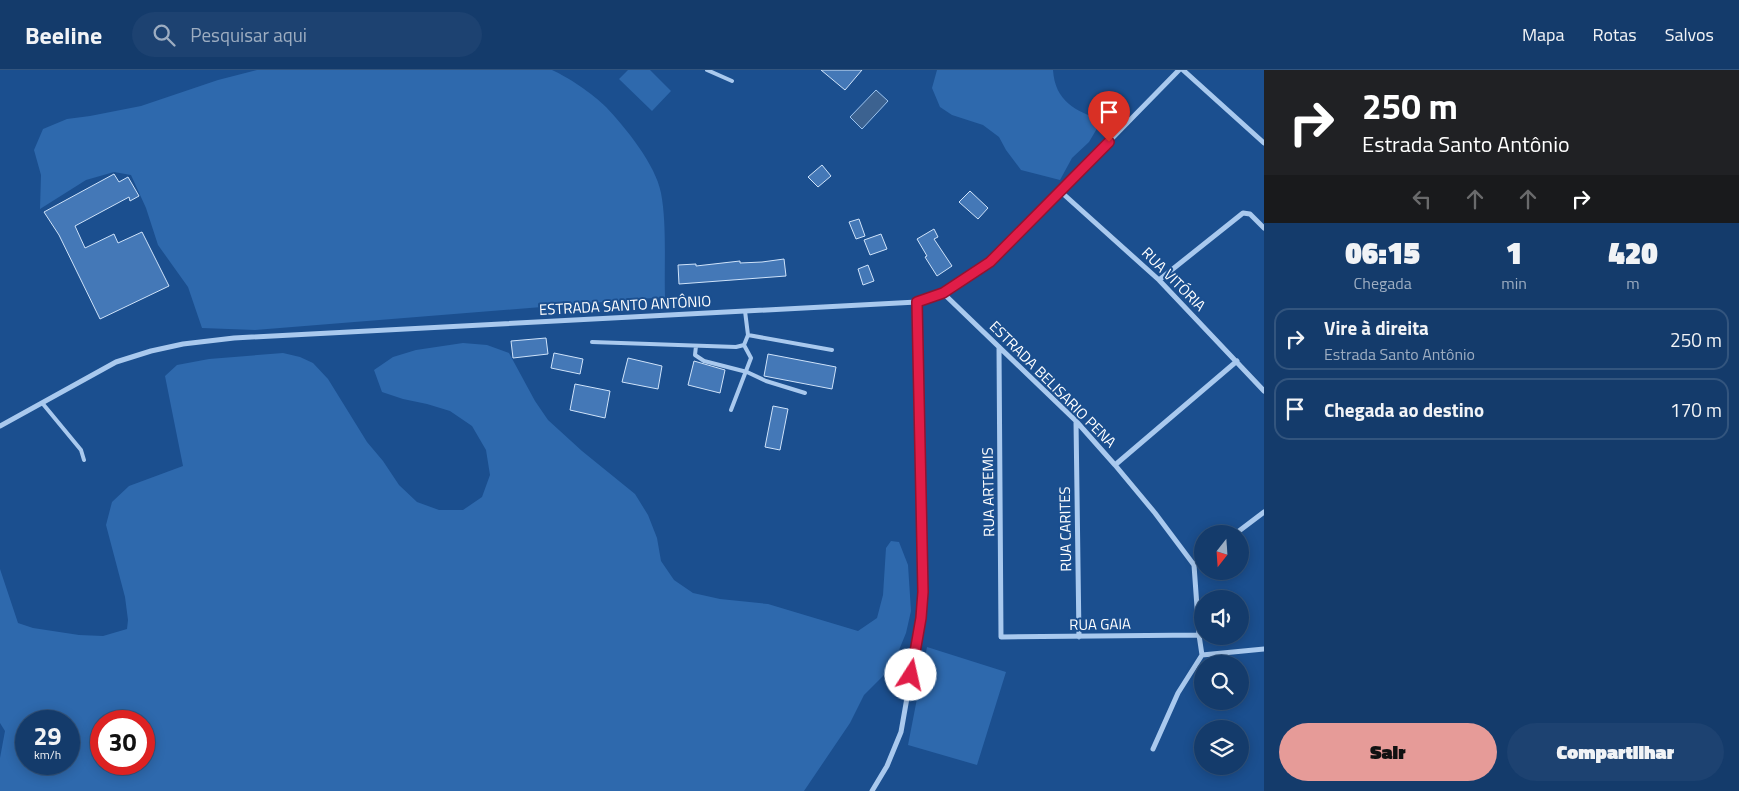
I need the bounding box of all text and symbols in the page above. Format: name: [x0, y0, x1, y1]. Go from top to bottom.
search box: [132, 12, 482, 57]
text: Beeline: [25, 17, 102, 53]
text: Pesquisar aqui: [190, 20, 307, 49]
icon: search: [150, 21, 178, 49]
text: Mapa: [1522, 21, 1565, 48]
text: Rotas: [1593, 21, 1637, 48]
text: Salvos: [1665, 21, 1714, 48]
text: 250 m: [1362, 79, 1458, 133]
icon: right: [1279, 90, 1344, 155]
pin: [1088, 91, 1130, 142]
icon: arrive: [1095, 98, 1123, 126]
text: Estrada Santo Antônio: [1362, 127, 1570, 161]
icon: left: [1408, 185, 1436, 213]
icon: ahead: [1461, 185, 1489, 213]
icon: ahead: [1514, 185, 1542, 213]
icon: right: [1567, 185, 1595, 213]
text: 06:15: [1345, 230, 1420, 276]
text: 1: [1506, 230, 1522, 276]
text: 420: [1608, 230, 1658, 276]
street label: RUA VITÓRIA: [1137, 242, 1211, 316]
text: Chegada: [1354, 271, 1412, 295]
text: min: [1501, 271, 1527, 295]
text: m: [1626, 271, 1640, 295]
street label: ESTRADA SANTO ANTÔNIO: [538, 289, 712, 321]
text: Vire à direita: [1324, 313, 1429, 342]
street label: ESTRADA BELISARIO PENA: [984, 315, 1122, 453]
icon: right: [1281, 325, 1309, 353]
text: 250 m: [1670, 325, 1722, 354]
text: Estrada Santo Antônio: [1324, 342, 1475, 366]
icon: arrive: [1281, 395, 1309, 423]
text: Chegada ao destino: [1324, 395, 1484, 424]
text: 170 m: [1670, 395, 1722, 424]
street label: RUA ARTEMIS: [976, 447, 1000, 537]
street label: RUA CARITES: [1053, 486, 1077, 572]
north arrow: [1194, 525, 1249, 580]
map controls: [1194, 525, 1249, 775]
button: sound: [1194, 590, 1249, 645]
street label: RUA GAIA: [1069, 612, 1131, 636]
position arrow: [884, 648, 936, 700]
button: search: [1194, 655, 1249, 710]
speed limit sign: 30: [90, 710, 155, 775]
text: 29: [33, 717, 62, 755]
button: layers: [1194, 720, 1249, 775]
button: Sair: [1279, 723, 1497, 781]
button: Compartilhar: [1507, 723, 1724, 781]
text: km/h: [34, 745, 61, 764]

